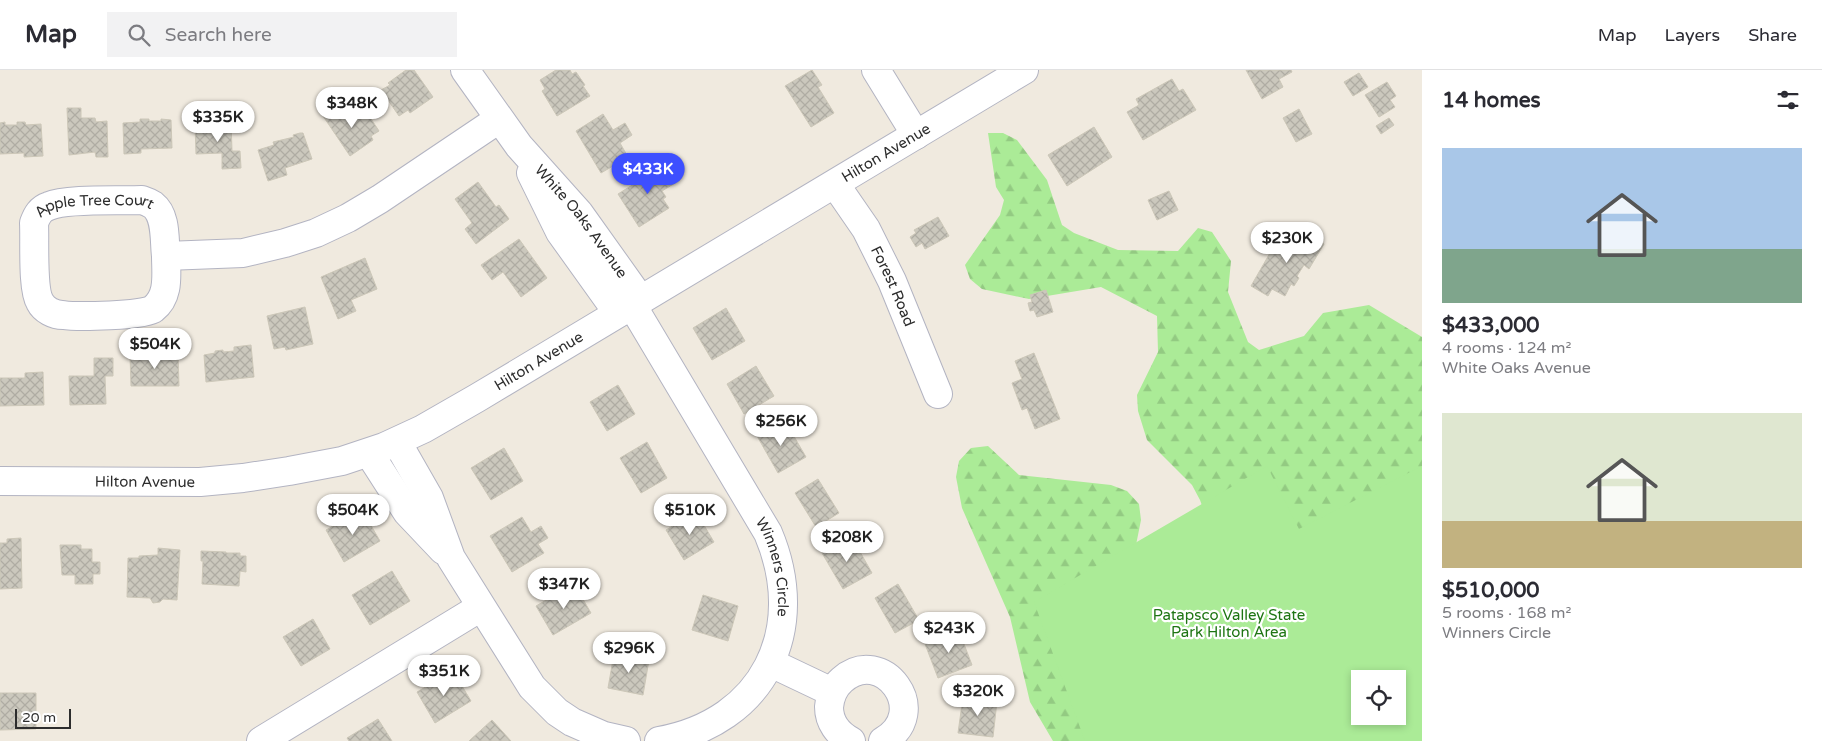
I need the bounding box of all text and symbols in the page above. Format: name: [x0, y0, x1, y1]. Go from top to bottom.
search box: [107, 12, 457, 57]
text: Map: [25, 20, 77, 49]
icon: search: [125, 21, 153, 49]
text: Search here: [165, 24, 272, 46]
text: Map: [1598, 24, 1637, 46]
text: Layers: [1665, 24, 1720, 46]
text: Share: [1748, 24, 1797, 46]
icon: filters: [1774, 86, 1802, 114]
pin: $348K: [317, 87, 387, 129]
text: 14 homes: [1442, 88, 1541, 113]
text: $348K: [327, 93, 377, 113]
pin: $335K: [183, 100, 253, 143]
text: $335K: [193, 107, 243, 127]
street label: Hilton Avenue: [838, 119, 934, 186]
pin: $433K: [613, 152, 683, 195]
text: $433K: [623, 159, 673, 179]
street label: White Oaks Avenue: [531, 161, 631, 281]
icon: home: [1577, 180, 1667, 270]
street label: Apple Tree Court: [31, 191, 158, 221]
pin: $230K: [1252, 222, 1322, 264]
text: $230K: [1262, 228, 1312, 248]
street label: Forest Road: [867, 243, 919, 329]
text: $433,000: [1442, 313, 1540, 338]
pin: $504K: [120, 328, 190, 370]
street label: Hilton Avenue: [491, 328, 586, 395]
text: $504K: [130, 334, 180, 354]
text: 4 rooms · 124 m²: [1442, 338, 1571, 358]
text: White Oaks Avenue: [1442, 358, 1591, 378]
pin: $256K: [746, 404, 816, 447]
text: $256K: [756, 411, 806, 431]
icon: home: [1577, 445, 1667, 535]
street label: Hilton Avenue: [95, 472, 195, 491]
pin: $504K: [318, 494, 388, 536]
pin: $510K: [655, 494, 725, 536]
text: $504K: [328, 500, 378, 520]
text: $510K: [665, 500, 715, 520]
street label: Winners Circle: [752, 514, 792, 617]
pin: $208K: [812, 520, 882, 563]
text: $208K: [822, 527, 872, 547]
pin: $347K: [529, 568, 599, 610]
text: $347K: [539, 574, 589, 594]
text: $510,000: [1442, 578, 1540, 603]
text: 5 rooms · 168 m²: [1442, 603, 1571, 623]
park label: Patapsco Valley State Park Hilton Area: [1153, 606, 1305, 641]
pin: $243K: [914, 612, 984, 654]
text: $243K: [924, 618, 974, 638]
text: Winners Circle: [1442, 623, 1551, 643]
pin: $296K: [594, 632, 664, 674]
text: $296K: [604, 638, 654, 658]
pin: $351K: [409, 654, 479, 697]
text: $351K: [419, 661, 469, 681]
map controls: [1351, 670, 1406, 725]
button: locate: [1351, 670, 1406, 725]
pin: $320K: [943, 674, 1013, 717]
text: $320K: [953, 681, 1003, 701]
scale bar: [15, 706, 71, 729]
text: 20 m: [22, 709, 56, 726]

